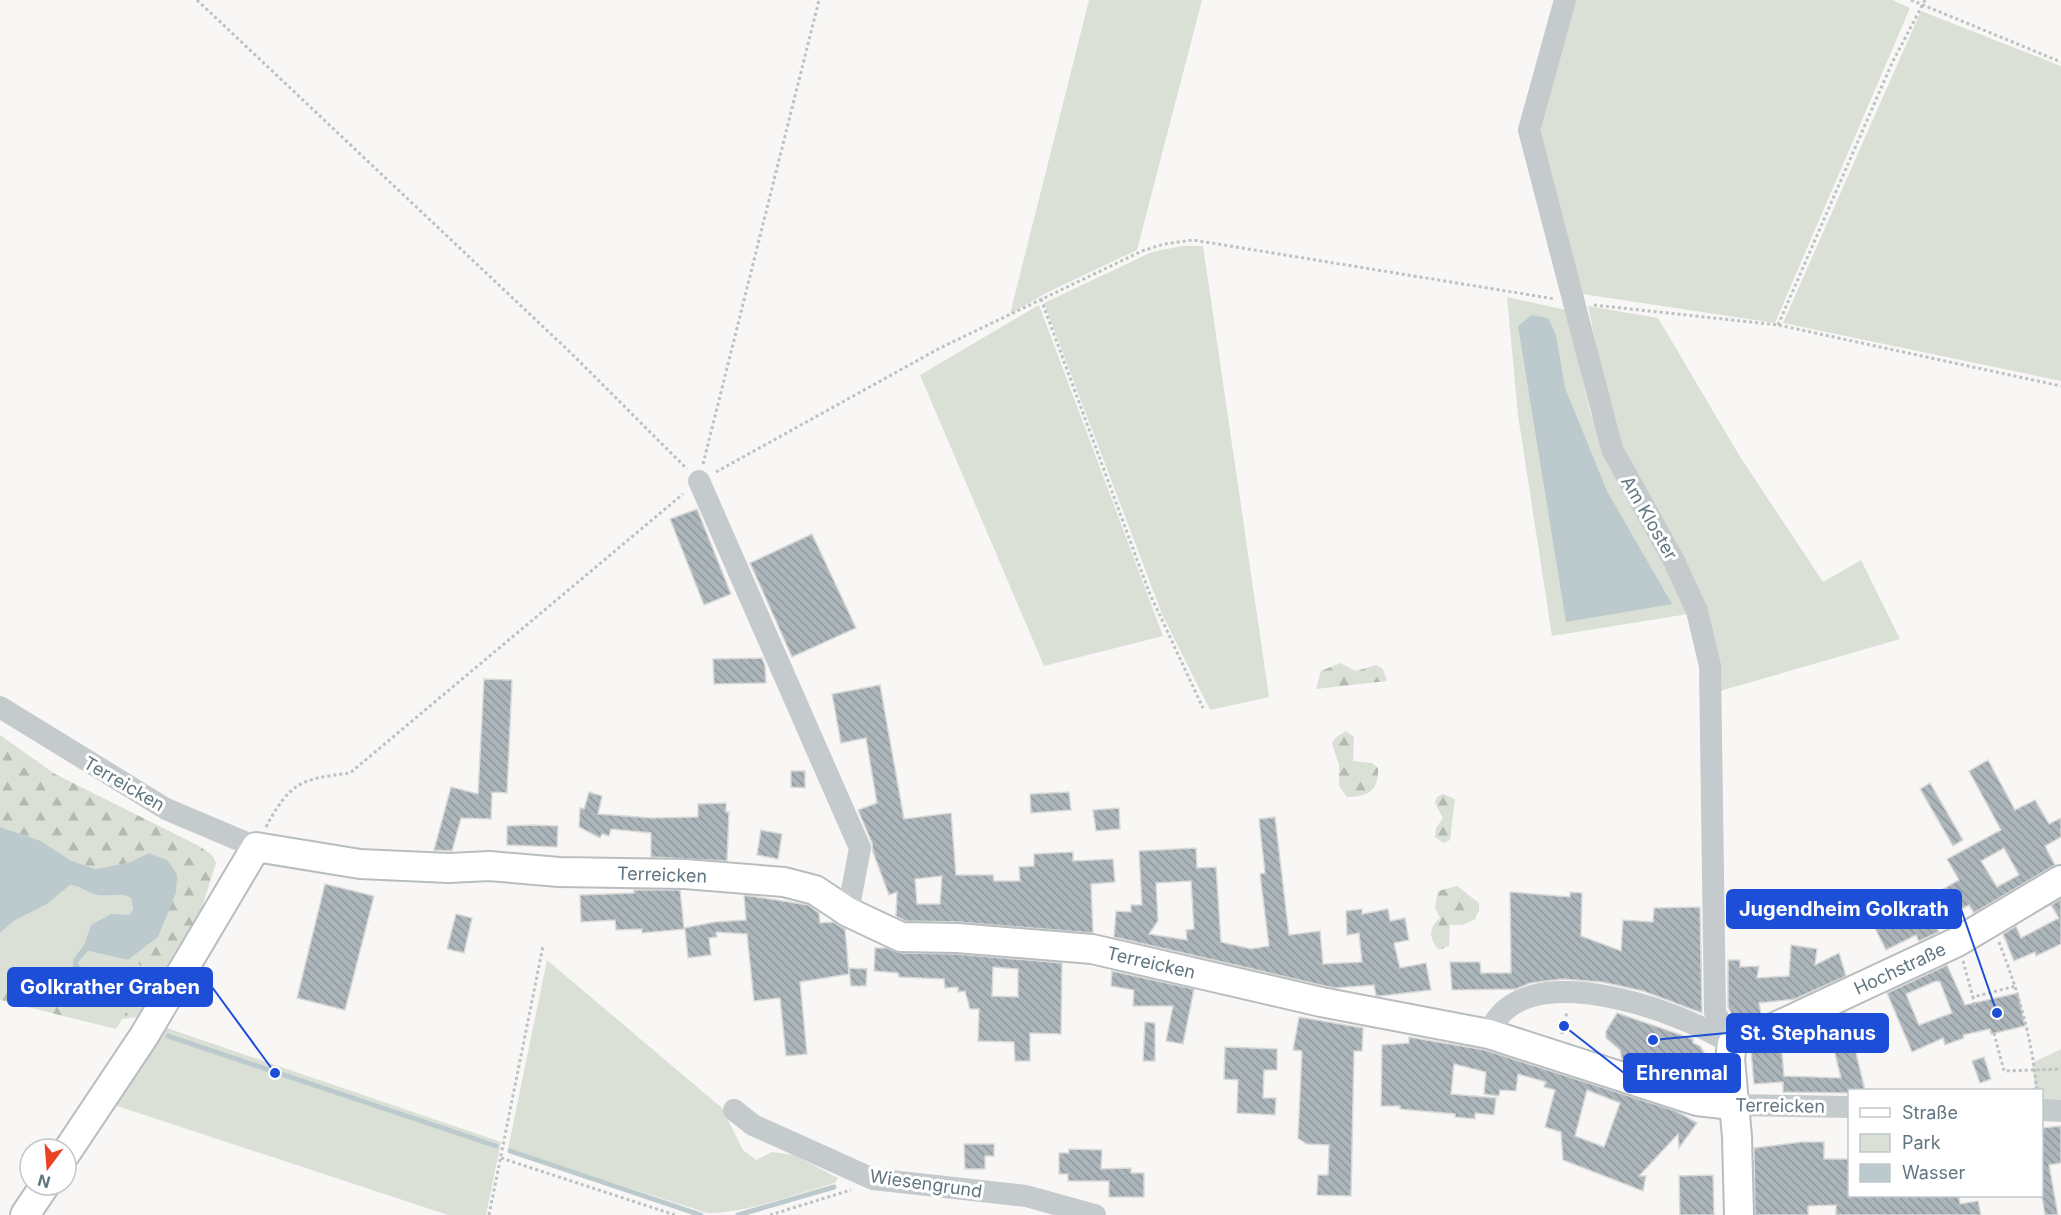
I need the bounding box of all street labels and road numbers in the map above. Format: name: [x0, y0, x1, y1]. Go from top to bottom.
street label: Am Kloster: [1617, 472, 1682, 563]
street label: Terreicken: [80, 752, 168, 815]
street label: Terreicken: [617, 862, 707, 887]
street label: Hochstraße: [1851, 938, 1949, 999]
street label: Terreicken: [1105, 942, 1197, 983]
street label: Terreicken: [1735, 1094, 1825, 1117]
street label: Wiesengrund: [868, 1165, 984, 1202]

